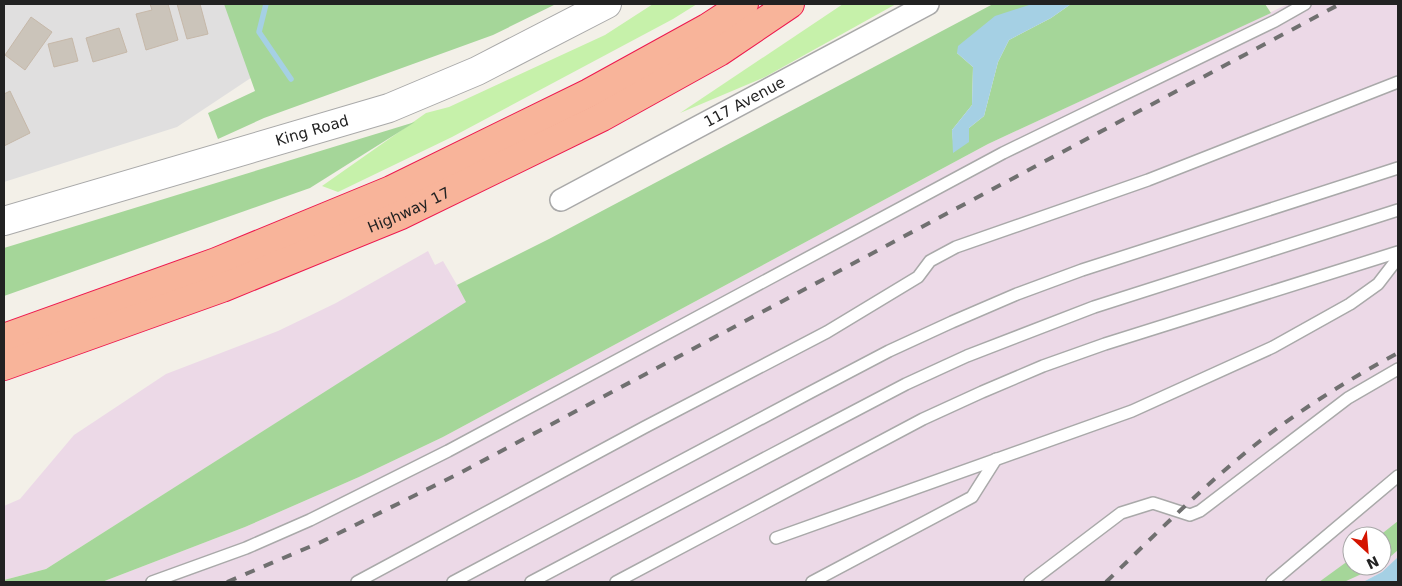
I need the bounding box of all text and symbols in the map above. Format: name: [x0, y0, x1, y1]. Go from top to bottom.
street label: 117 Avenue: [701, 73, 788, 131]
street label: King Road: [273, 111, 351, 150]
street label: Highway 17: [365, 183, 453, 237]
north arrow: [1342, 526, 1392, 576]
text: N: [1364, 553, 1381, 572]

